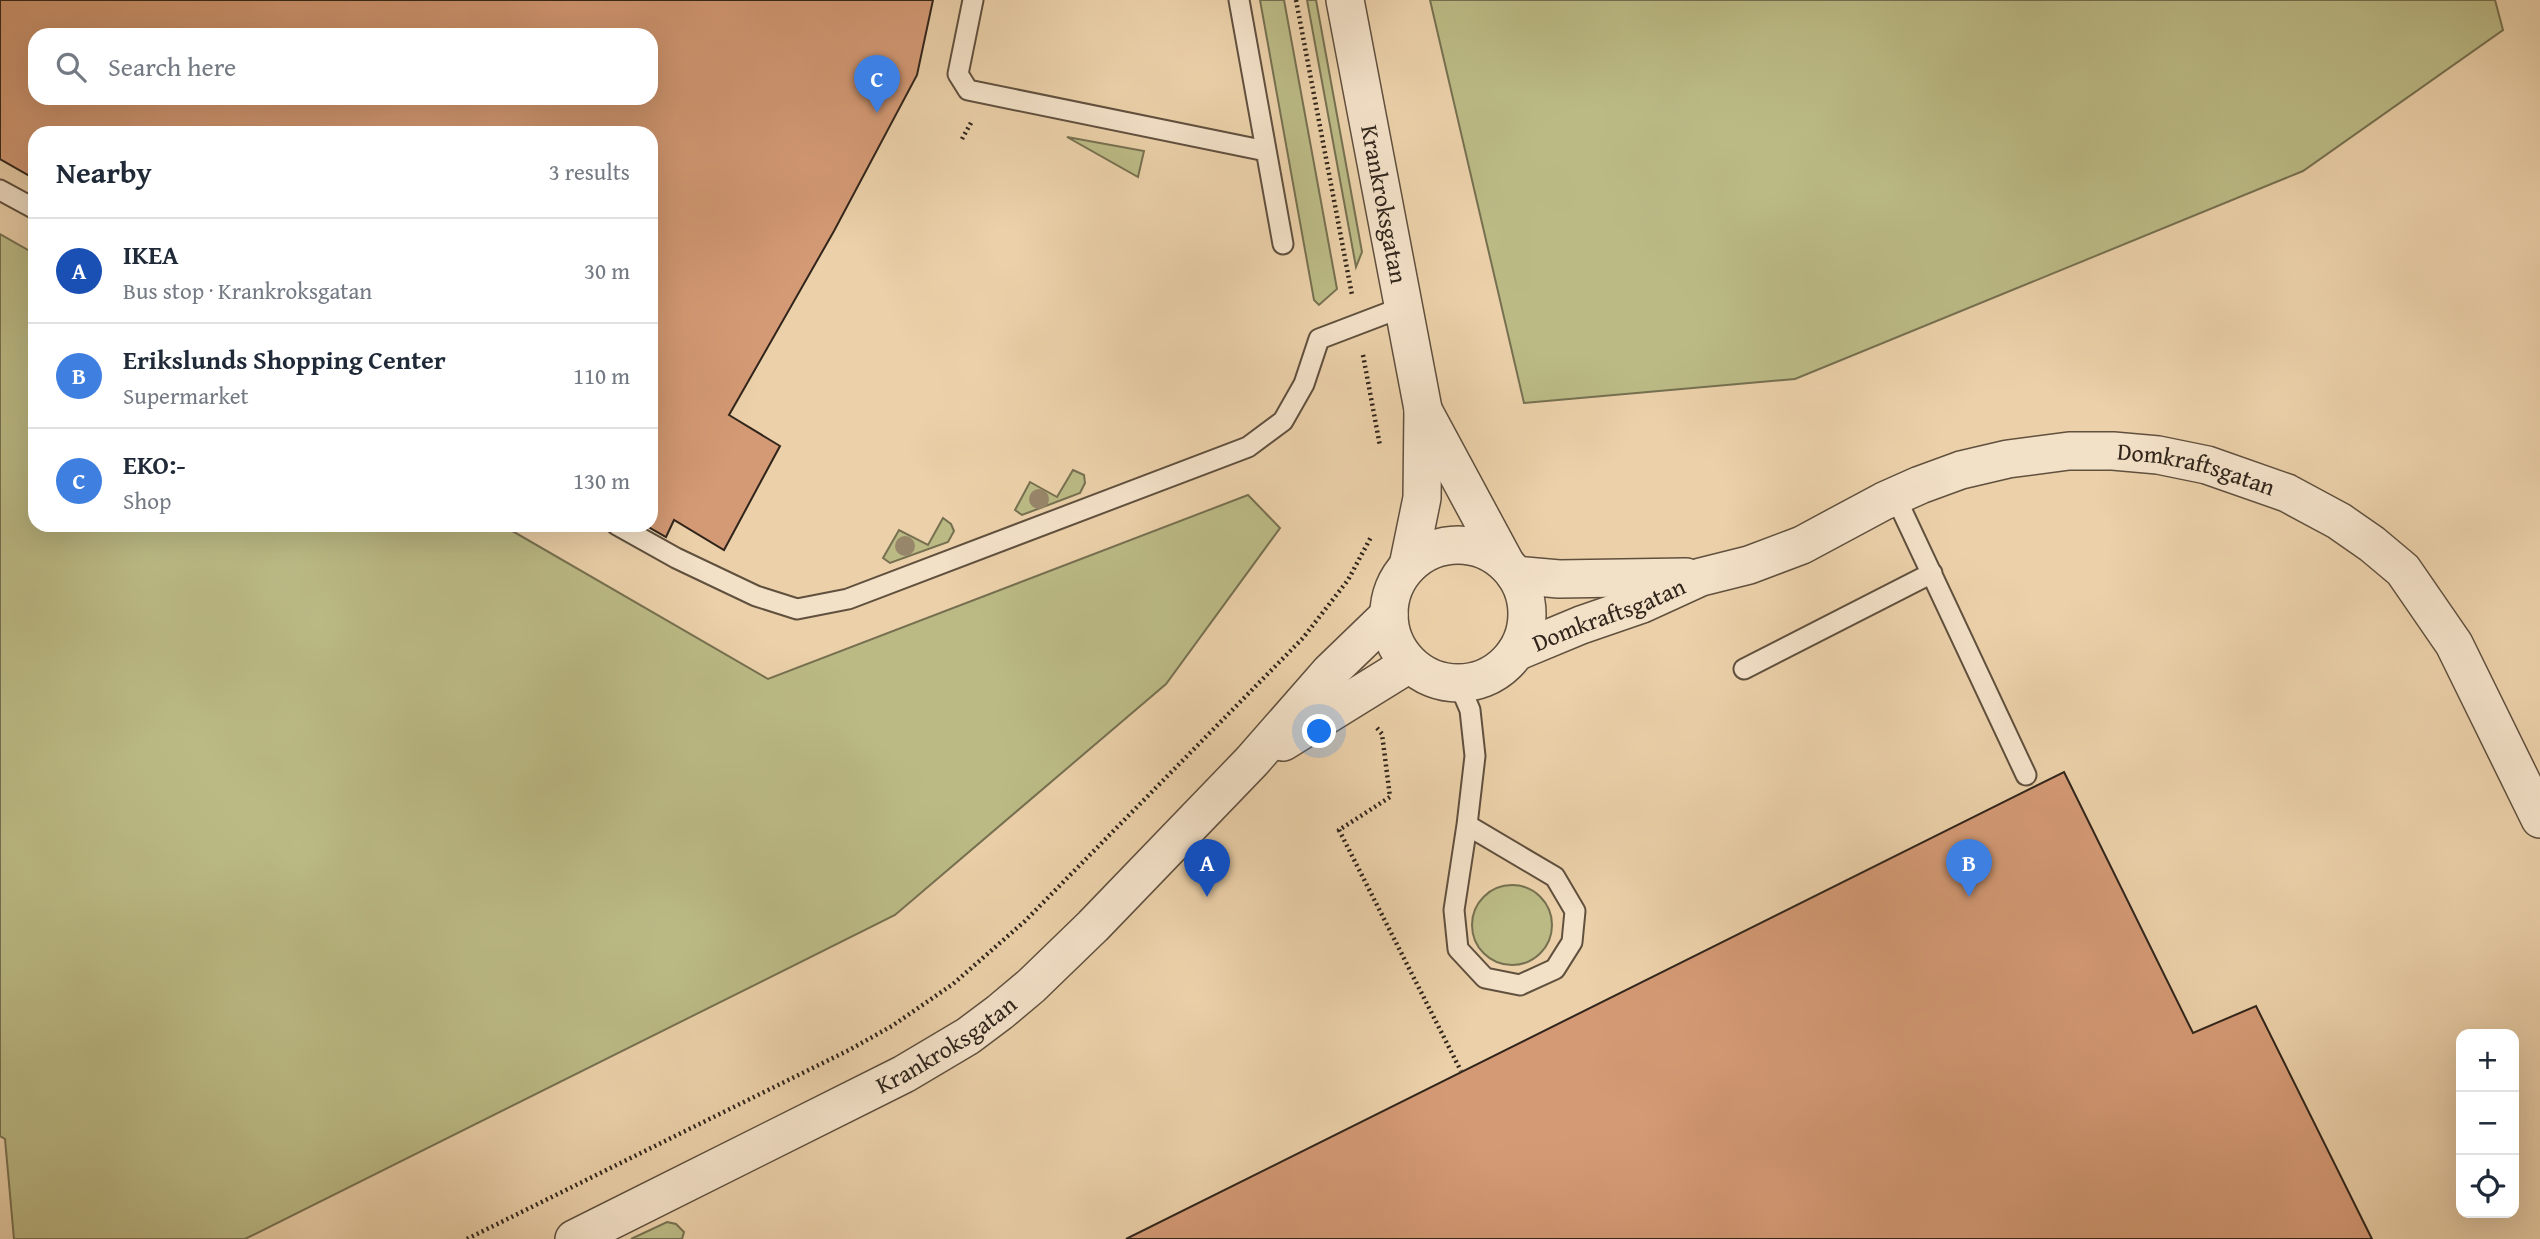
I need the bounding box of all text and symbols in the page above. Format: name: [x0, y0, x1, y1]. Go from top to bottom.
search box: [28, 28, 658, 105]
text: Search here: [108, 47, 236, 86]
icon: search: [52, 48, 90, 86]
pin: C: [854, 55, 900, 113]
street label: Krankroksgatan: [1352, 122, 1417, 287]
text: Nearby: [56, 150, 152, 194]
text: 3 results: [549, 155, 630, 188]
text: IKEA: [123, 235, 179, 274]
text: A: [72, 254, 86, 287]
text: 30 m: [584, 254, 630, 287]
text: Bus stop · Krankroksgatan: [123, 274, 372, 307]
text: Erikslunds Shopping Center: [123, 340, 446, 379]
text: B: [72, 359, 86, 392]
text: 110 m: [573, 359, 630, 392]
text: Supermarket: [123, 379, 249, 412]
street label: Domkraftsgatan: [2116, 433, 2280, 505]
text: EKO:-: [123, 445, 186, 484]
text: C: [72, 464, 86, 497]
text: 130 m: [573, 464, 630, 497]
text: Shop: [123, 484, 171, 517]
street label: Domkraftsgatan: [1527, 568, 1691, 660]
your location: [1302, 714, 1336, 748]
pin: A: [1184, 839, 1230, 897]
pin: B: [1946, 839, 1992, 897]
street label: Krankroksgatan: [870, 987, 1024, 1102]
map controls: [2456, 1029, 2519, 1218]
button: +: [2456, 1029, 2519, 1092]
button: −: [2456, 1092, 2519, 1155]
button: locate: [2456, 1155, 2519, 1218]

